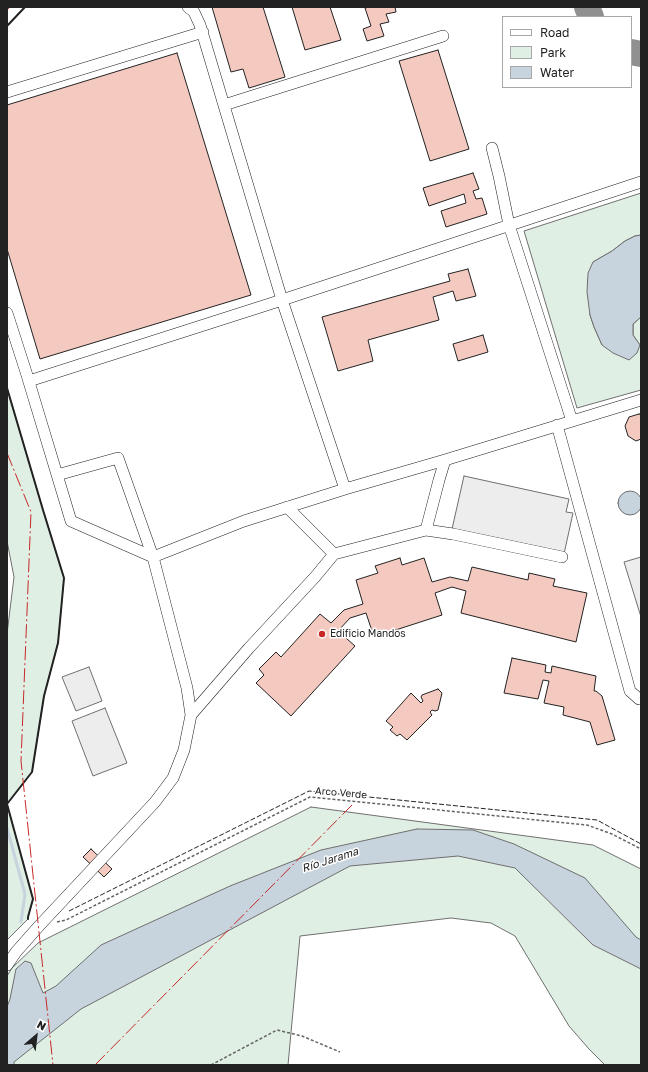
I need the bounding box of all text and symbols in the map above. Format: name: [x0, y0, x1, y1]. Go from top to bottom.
legend: [502, 16, 632, 88]
text: Road: [540, 25, 569, 40]
text: Park: [540, 45, 566, 60]
text: Water: [540, 65, 574, 80]
place label: Edificio Mandos: [330, 628, 406, 640]
marker: Edificio Mandos: [317, 629, 327, 639]
street label: Arco Verde: [315, 785, 367, 801]
water label: Río Jarama: [300, 845, 360, 875]
north arrow: [16, 1016, 56, 1056]
text: N: [35, 1017, 49, 1033]

